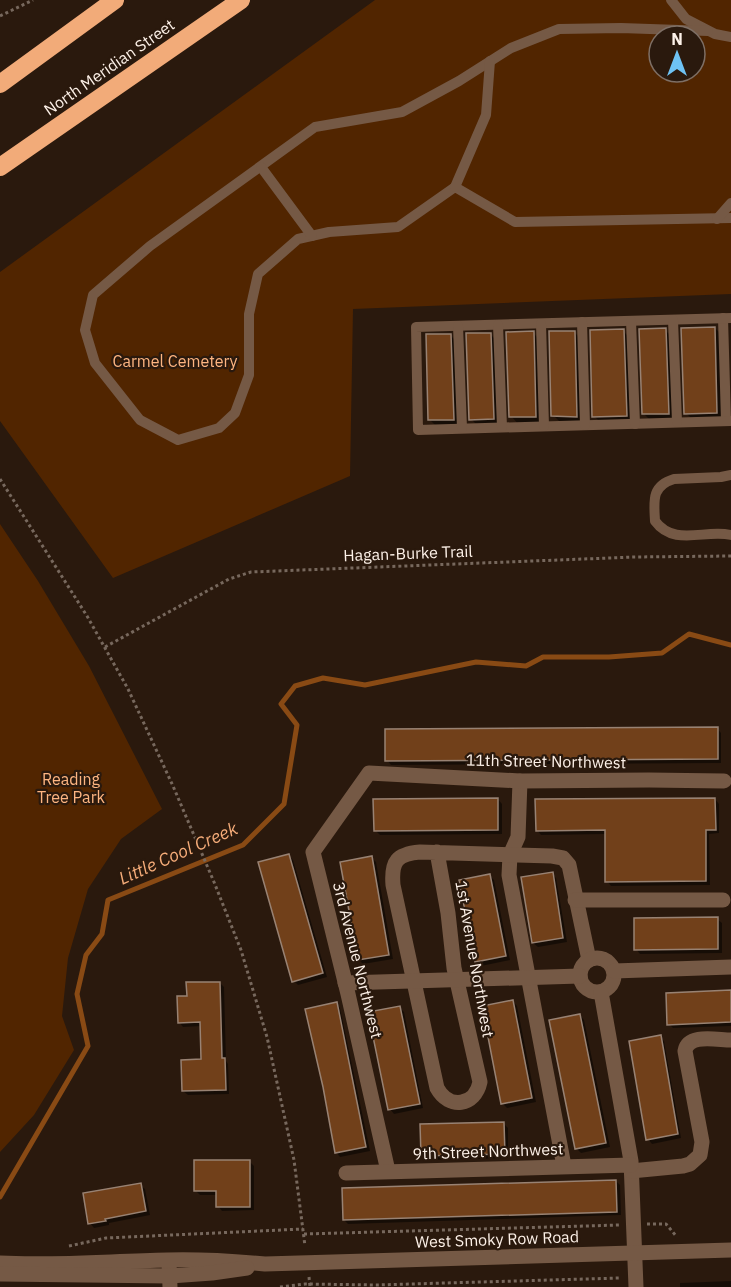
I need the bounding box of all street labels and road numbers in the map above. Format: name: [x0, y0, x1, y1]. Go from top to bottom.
street label: North Meridian Street: [40, 14, 178, 120]
street label: Hagan-Burke Trail: [343, 541, 473, 565]
street label: 11th Street Northwest: [466, 750, 626, 772]
street label: 1st Avenue Northwest: [451, 879, 499, 1039]
street label: 3rd Avenue Northwest: [329, 880, 387, 1040]
street label: 9th Street Northwest: [412, 1138, 564, 1164]
street label: West Smoky Row Road: [415, 1226, 579, 1252]

